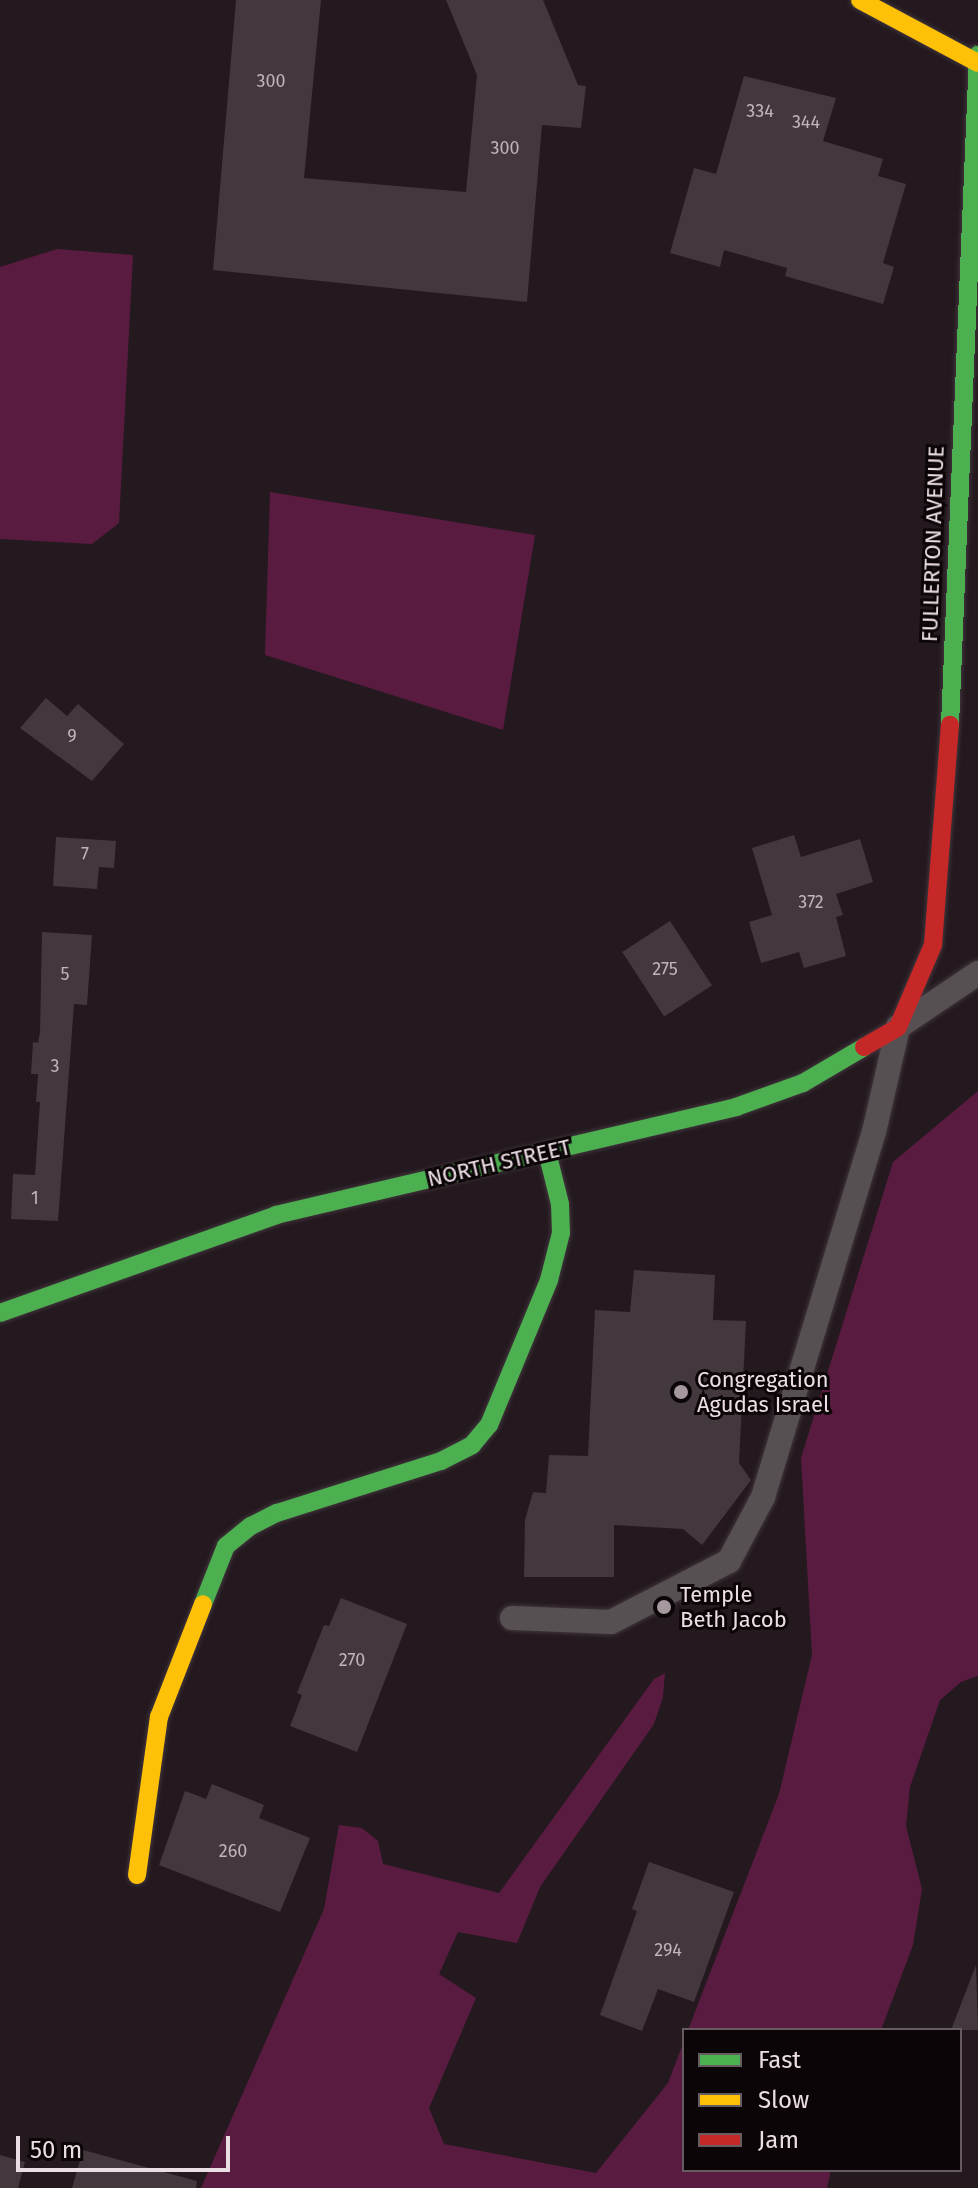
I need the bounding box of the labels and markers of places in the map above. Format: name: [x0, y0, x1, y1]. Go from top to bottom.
place label: Congregation Agudas Israel: [697, 1366, 830, 1418]
marker: Congregation Agudas Israel: [672, 1383, 690, 1401]
place label: Temple Beth Jacob: [680, 1581, 787, 1632]
marker: Temple Beth Jacob: [655, 1598, 673, 1616]

